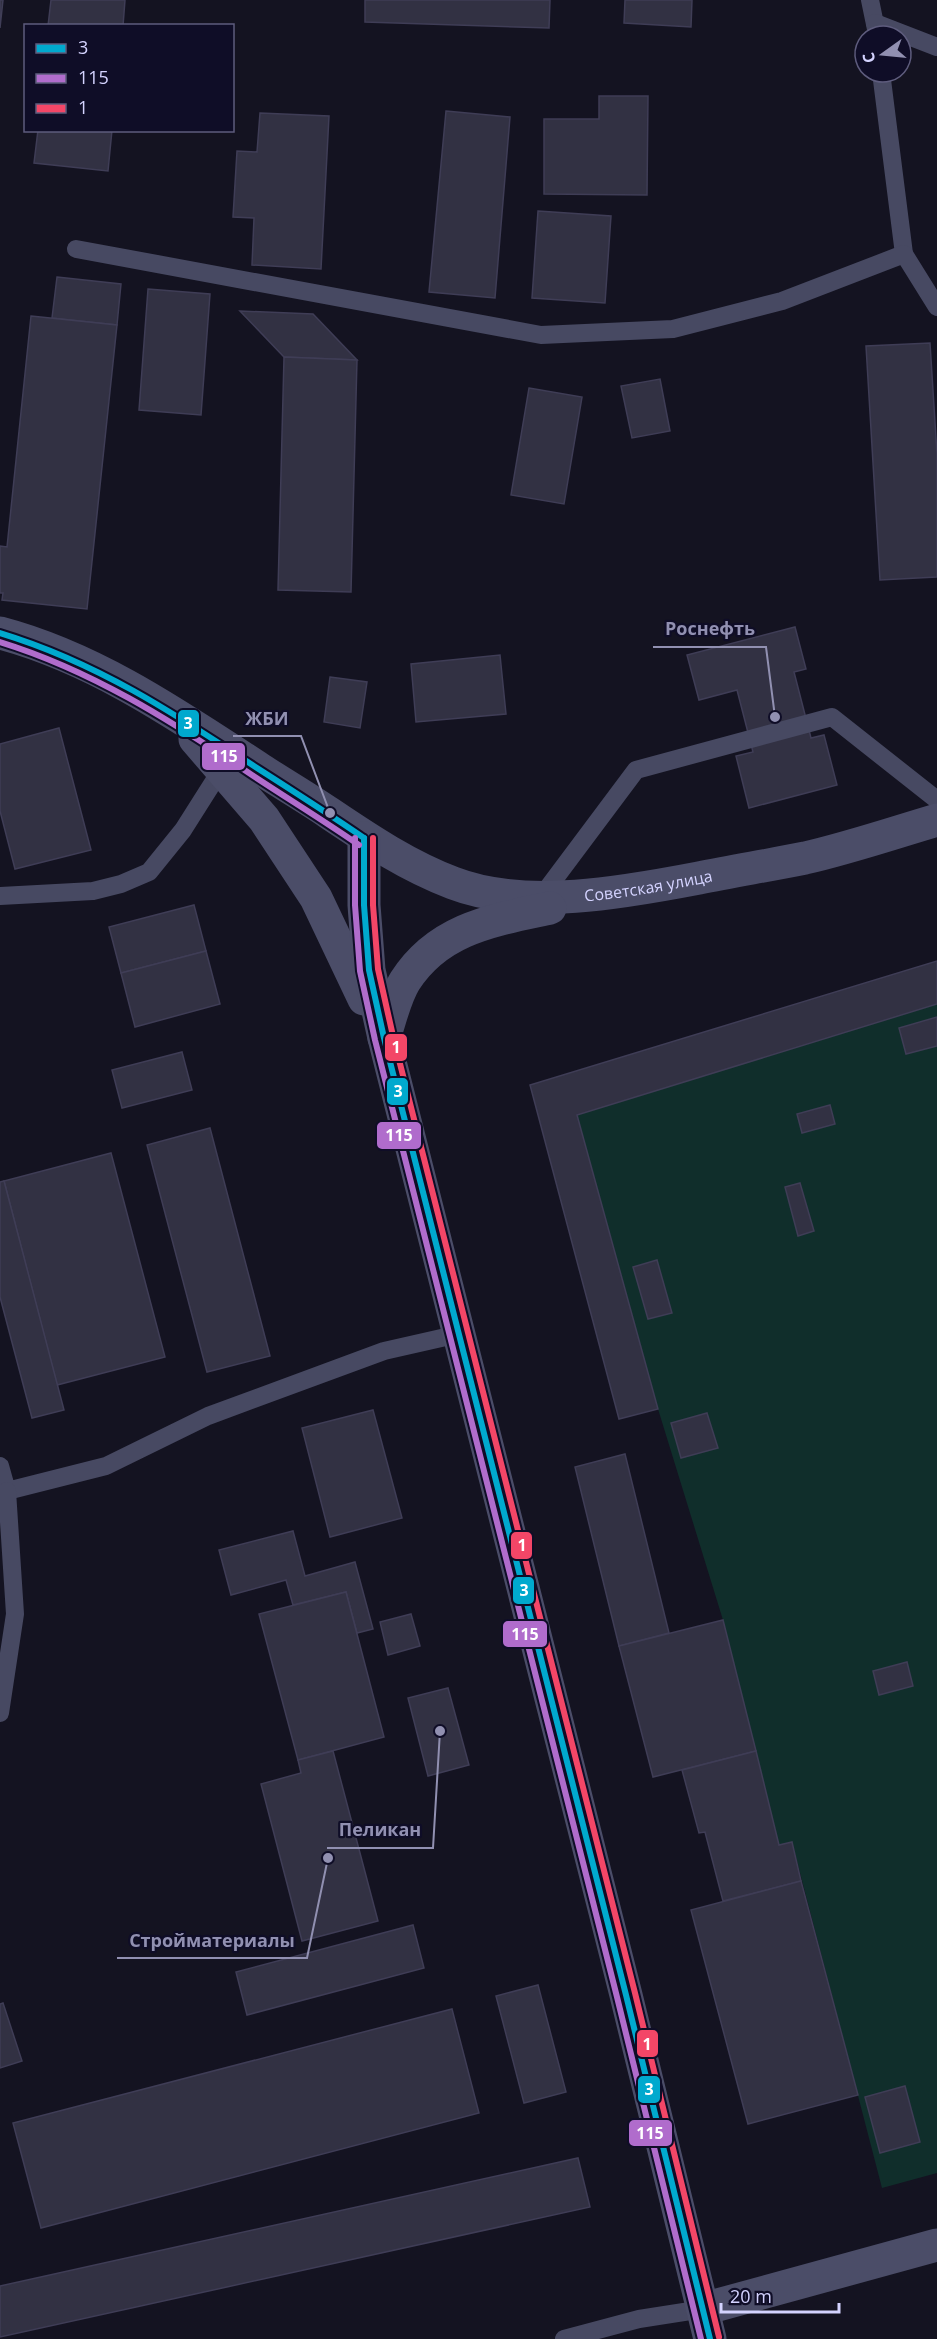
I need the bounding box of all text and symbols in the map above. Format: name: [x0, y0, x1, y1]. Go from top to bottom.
legend: [24, 24, 234, 132]
north arrow: [853, 24, 913, 84]
text: 3: [78, 35, 88, 59]
text: С: [857, 50, 880, 66]
text: 115: [78, 65, 109, 89]
text: 1: [78, 95, 88, 119]
callout: Роснефть: [653, 611, 766, 647]
text: Роснефть: [665, 616, 755, 640]
callout: ЖБИ: [233, 700, 301, 736]
text: ЖБИ: [245, 706, 289, 730]
line badge: 3: [177, 709, 200, 738]
text: 3: [183, 712, 193, 734]
line badge: 115: [201, 742, 246, 771]
text: 115: [210, 745, 238, 767]
street label: Советская улица: [583, 865, 714, 907]
line badge: 1: [384, 1033, 408, 1062]
text: 1: [391, 1036, 401, 1058]
line badge: 3: [386, 1077, 409, 1106]
text: 3: [393, 1080, 403, 1102]
line badge: 115: [376, 1121, 422, 1150]
text: 115: [385, 1124, 413, 1146]
line badge: 1: [510, 1531, 533, 1560]
text: 1: [517, 1534, 527, 1556]
line badge: 3: [512, 1576, 535, 1605]
text: 3: [519, 1579, 529, 1601]
line badge: 115: [502, 1620, 548, 1648]
text: 115: [511, 1623, 539, 1645]
callout: Пеликан: [327, 1812, 433, 1848]
text: Пеликан: [339, 1817, 421, 1841]
callout: Стройматериалы: [117, 1922, 307, 1958]
text: Стройматериалы: [129, 1928, 295, 1952]
line badge: 1: [636, 2029, 659, 2058]
text: 1: [642, 2033, 652, 2055]
line badge: 3: [637, 2075, 661, 2104]
text: 3: [644, 2078, 654, 2100]
line badge: 115: [628, 2119, 673, 2147]
text: 115: [636, 2122, 664, 2144]
scale bar: [721, 2276, 840, 2314]
text: 20 m: [730, 2284, 772, 2308]

